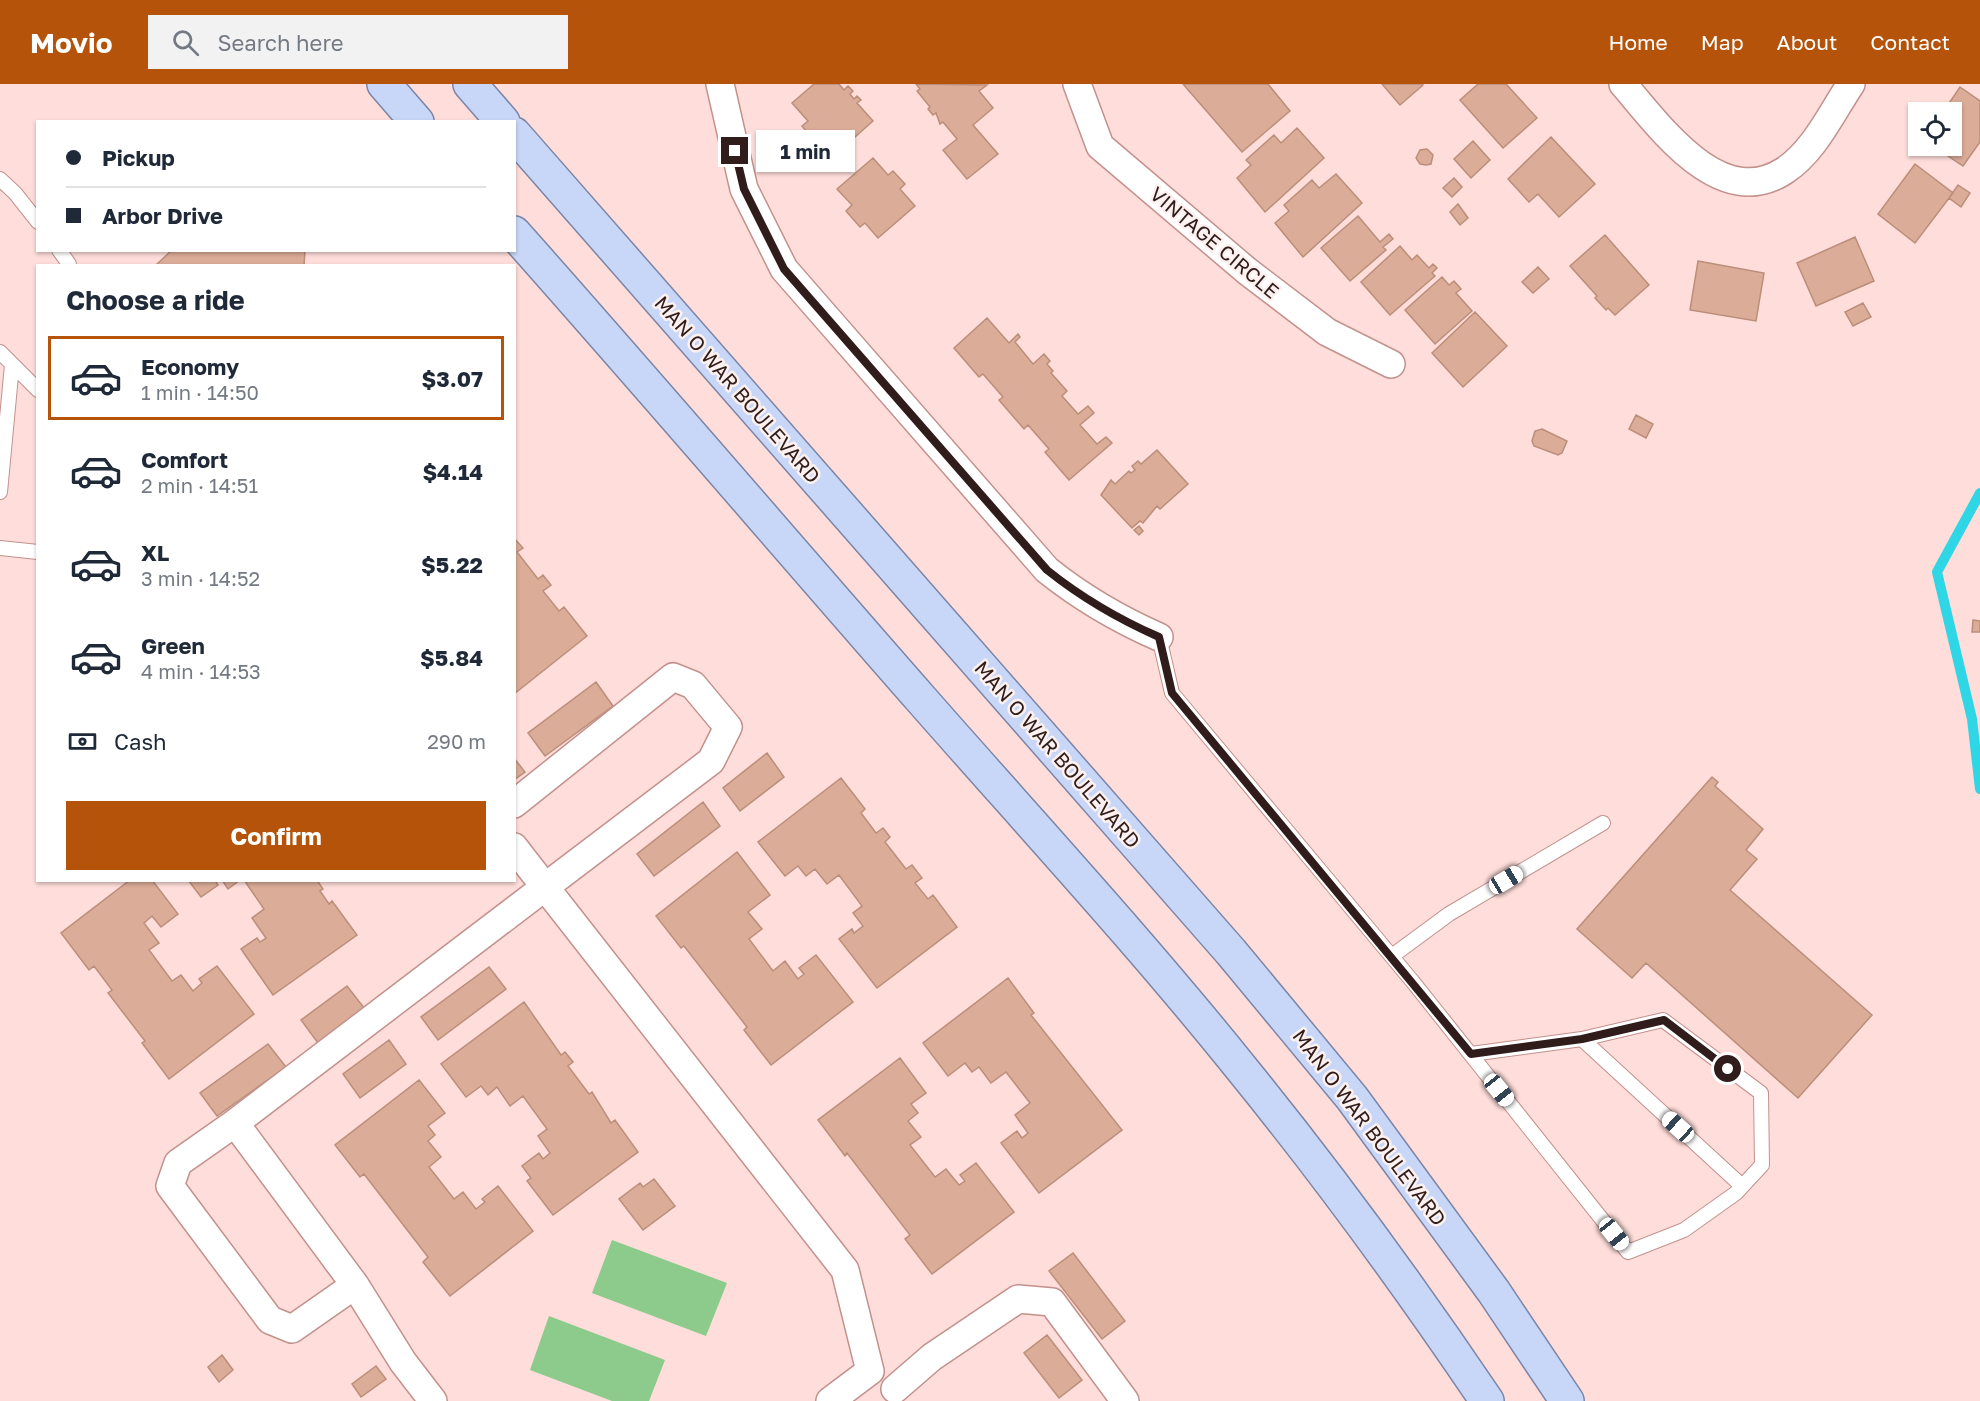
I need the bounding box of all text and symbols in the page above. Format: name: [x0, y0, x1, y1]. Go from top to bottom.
search box: [148, 15, 568, 69]
text: Movio: [30, 26, 112, 59]
icon: search: [169, 26, 202, 59]
text: Search here: [217, 29, 344, 56]
text: Home: [1608, 29, 1668, 55]
text: Map: [1701, 29, 1744, 55]
text: About: [1777, 29, 1837, 55]
text: Contact: [1870, 29, 1950, 55]
map controls: [1908, 102, 1962, 156]
button: locate: [1908, 102, 1962, 156]
callout: 1 min: [756, 130, 855, 172]
route end: [721, 137, 748, 164]
text: 1 min: [780, 139, 831, 163]
text: Pickup: [102, 144, 175, 171]
street label: VINTAGE CIRCLE: [1146, 181, 1284, 303]
text: Arbor Drive: [102, 202, 223, 229]
text: Choose a ride: [66, 284, 245, 316]
street label: MAN O WAR BOULEVARD: [650, 291, 826, 487]
icon: car: [69, 351, 123, 405]
text: Economy: [141, 353, 239, 380]
text: $3.07: [422, 365, 483, 392]
text: 1 min · 14:50: [141, 380, 259, 404]
icon: car: [69, 444, 123, 498]
text: Comfort: [141, 446, 228, 473]
text: $4.14: [422, 458, 483, 485]
text: 2 min · 14:51: [141, 473, 258, 497]
icon: car: [69, 537, 123, 591]
text: XL: [141, 539, 169, 566]
text: $5.22: [421, 551, 483, 578]
text: 3 min · 14:52: [141, 566, 260, 590]
icon: car: [69, 630, 123, 684]
text: Green: [141, 632, 205, 659]
text: $5.84: [420, 644, 483, 671]
street label: MAN O WAR BOULEVARD: [970, 656, 1146, 852]
text: 4 min · 14:53: [141, 659, 261, 683]
icon: cash: [66, 725, 99, 758]
text: Cash: [114, 728, 167, 755]
text: 290 m: [427, 729, 486, 753]
button: Confirm: [66, 801, 486, 870]
car: [1486, 863, 1526, 897]
street label: MAN O WAR BOULEVARD: [1288, 1024, 1452, 1230]
route start: [1714, 1055, 1741, 1082]
car: [1481, 1070, 1517, 1110]
car: [1659, 1108, 1697, 1146]
car: [1596, 1214, 1632, 1254]

